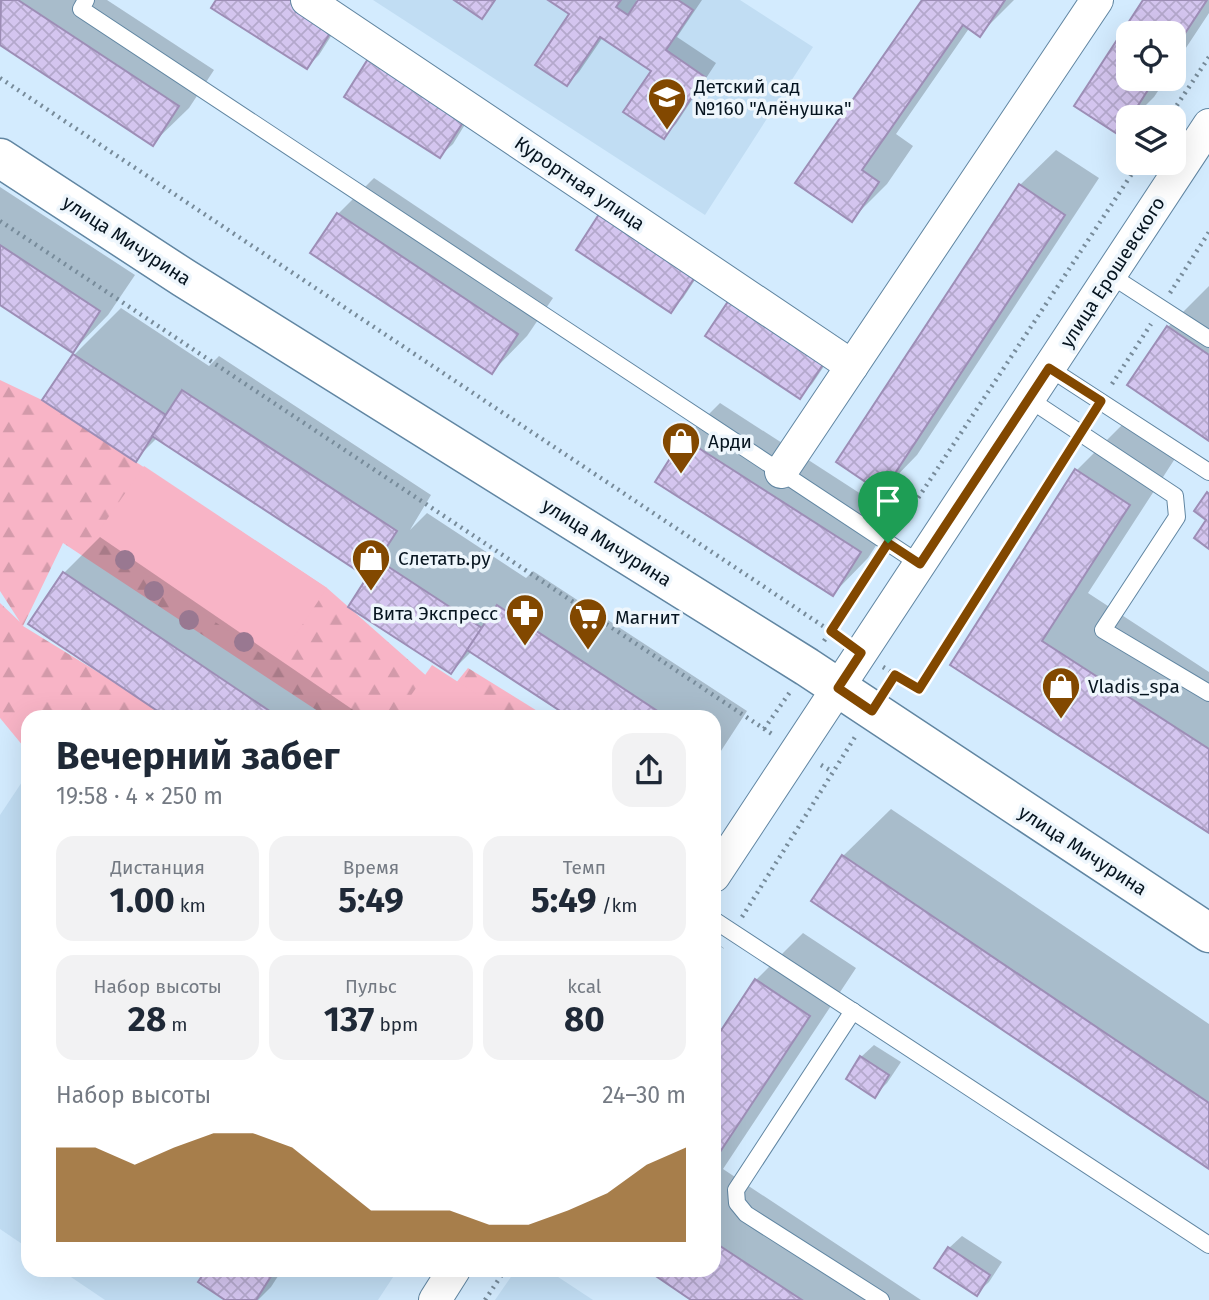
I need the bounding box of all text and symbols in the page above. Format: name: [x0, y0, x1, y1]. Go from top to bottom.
map controls: [1116, 21, 1186, 175]
button: locate: [1116, 21, 1186, 91]
place label: Детский сад №160 "Алёнушка": [693, 75, 852, 120]
school or university icon: Детский сад №160 "Алёнушка": [646, 76, 688, 131]
button: layers: [1116, 105, 1186, 175]
street label: Курортная улица: [510, 131, 649, 235]
street label: улица Мичурина: [58, 190, 195, 290]
street label: улица Ерошевского: [1055, 193, 1170, 352]
shop icon: Арди: [660, 420, 702, 475]
place label: Арди: [708, 430, 752, 453]
pin: [858, 471, 918, 543]
icon: arrive: [869, 482, 907, 520]
street label: улица Мичурина: [538, 493, 676, 591]
shop icon: Слетать.ру: [350, 537, 392, 592]
place label: Слетать.ру: [398, 547, 491, 570]
pharmacy icon: Вита Экспресс: [504, 592, 546, 647]
supermarket icon: Магнит: [567, 596, 609, 651]
place label: Вита Экспресс: [372, 602, 498, 625]
place label: Магнит: [615, 606, 680, 629]
shop icon: Vladis_spa: [1040, 665, 1082, 720]
place label: Vladis_spa: [1088, 675, 1180, 698]
text: Вечерний забег: [56, 733, 340, 779]
button: share: [612, 733, 686, 807]
text: 19:58 · 4 × 250 m: [56, 782, 223, 810]
street label: улица Мичурина: [1014, 800, 1151, 900]
text: Дистанция: [110, 856, 205, 879]
text: Время: [343, 856, 399, 879]
text: Темп: [563, 856, 606, 879]
text: 1.00: [110, 879, 175, 921]
text: 5:49: [338, 879, 404, 921]
text: 5:49: [531, 879, 597, 921]
text: km: [175, 894, 206, 917]
text: /km: [597, 894, 638, 917]
text: Набор высоты: [94, 975, 222, 998]
text: Пульс: [345, 975, 397, 998]
text: kcal: [567, 975, 601, 998]
text: 28: [128, 998, 166, 1040]
text: 137: [324, 998, 374, 1040]
text: 80: [564, 998, 605, 1040]
text: m: [166, 1013, 188, 1036]
text: bpm: [374, 1013, 418, 1036]
text: Набор высоты: [56, 1081, 211, 1109]
text: 24–30 m: [602, 1081, 686, 1109]

